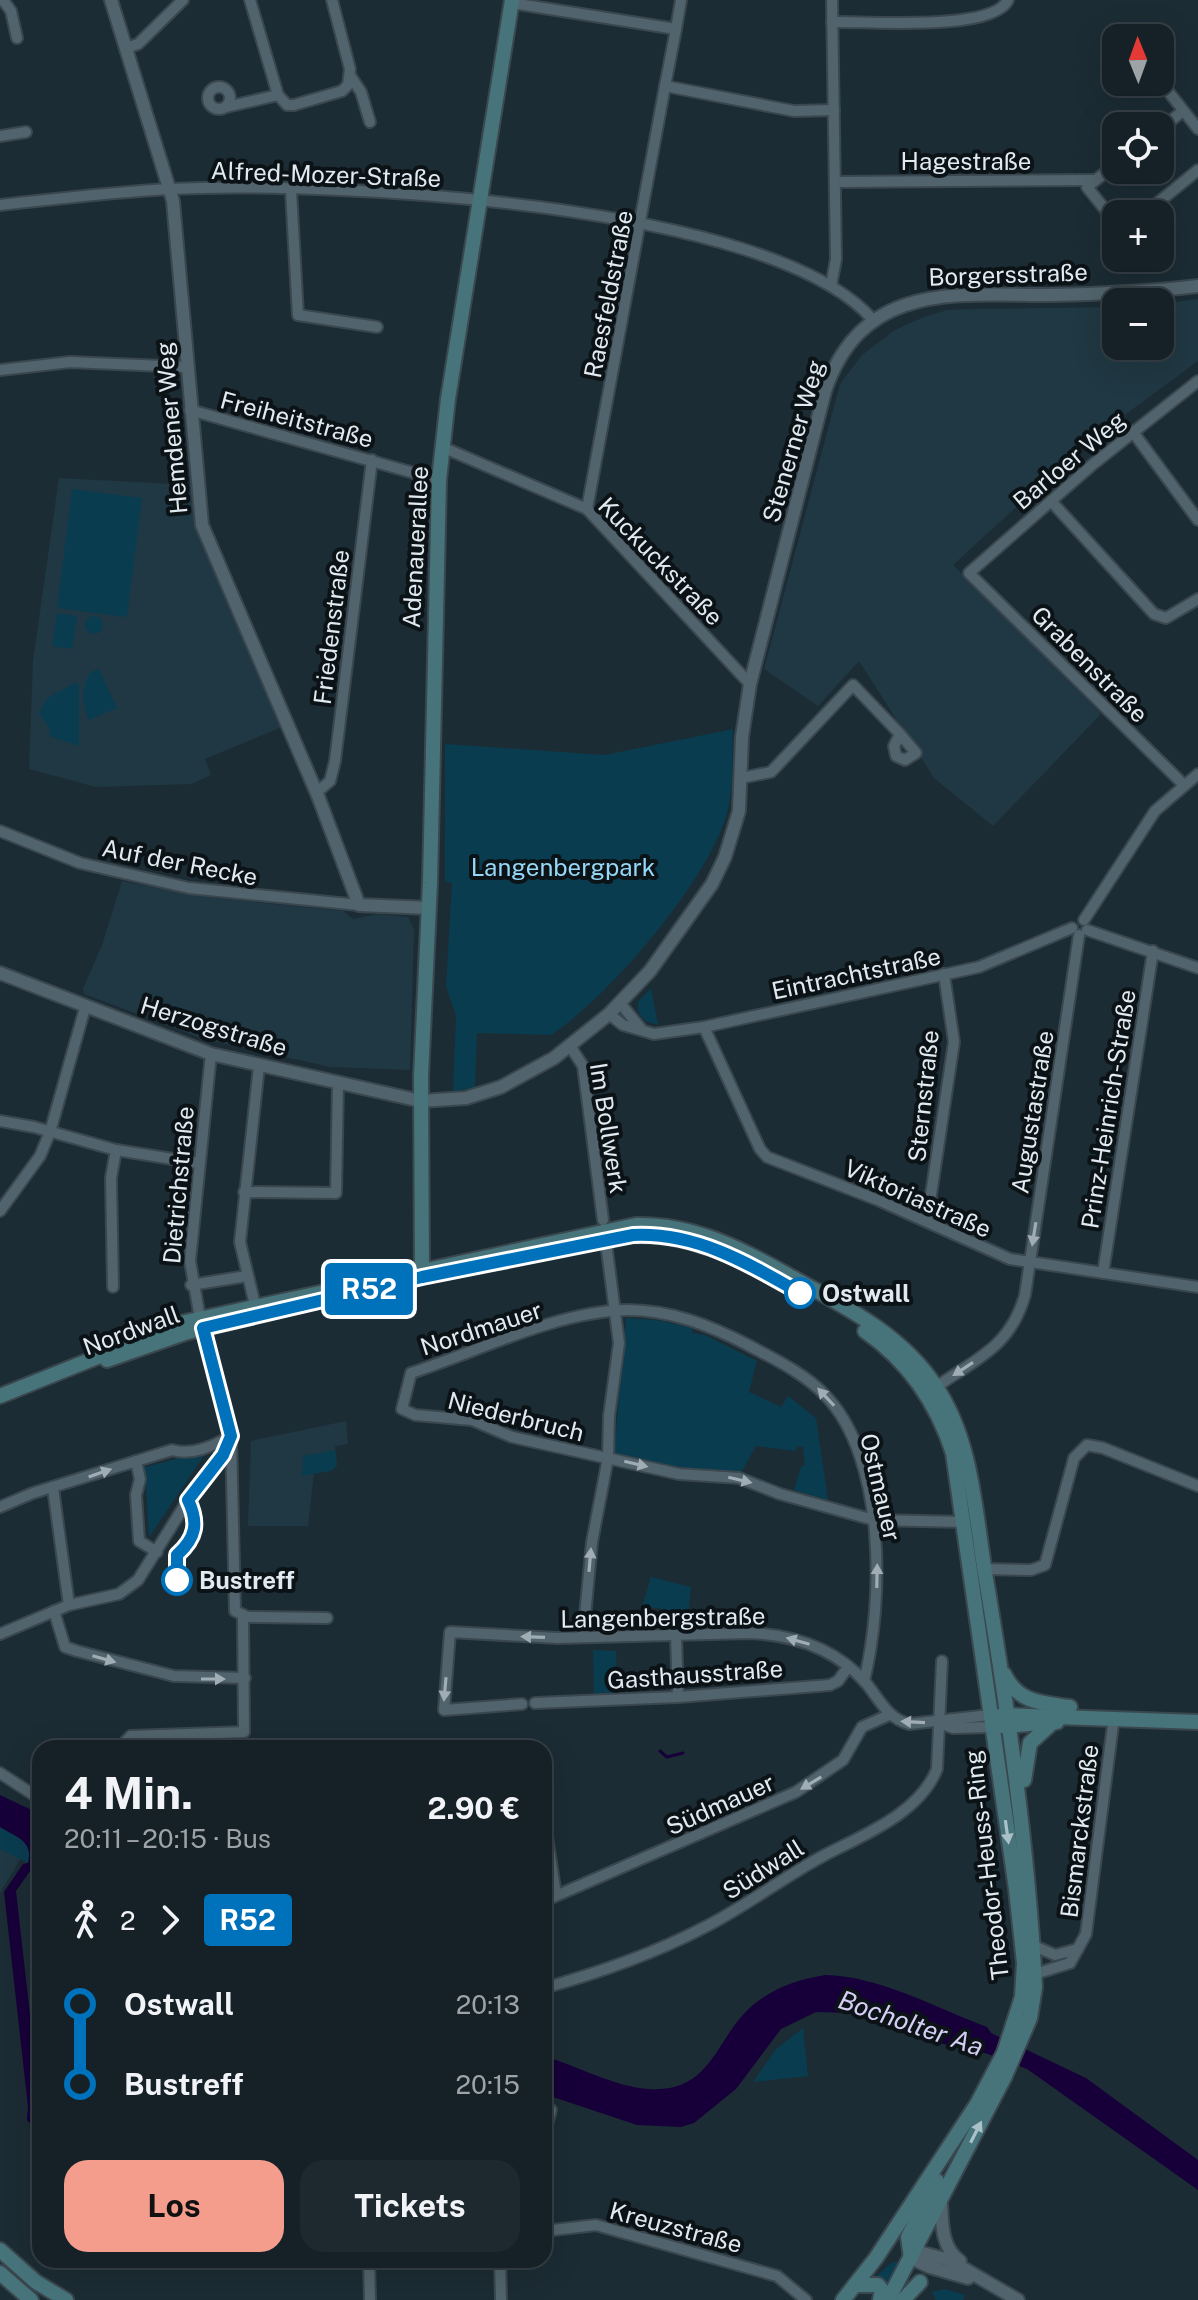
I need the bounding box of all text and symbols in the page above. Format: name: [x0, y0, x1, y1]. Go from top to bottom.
north arrow: [1102, 24, 1174, 96]
map controls: [1102, 24, 1174, 360]
button: locate: [1102, 112, 1174, 184]
street label: Hagestraße: [901, 147, 1031, 175]
street label: Alfred-Mozer-Straße: [210, 156, 442, 192]
button: +: [1102, 200, 1174, 272]
street label: Raesfeldstraße: [578, 208, 638, 380]
street label: Borgersstraße: [928, 257, 1088, 291]
button: −: [1102, 288, 1174, 360]
street label: Hemdener Weg: [150, 341, 192, 515]
street label: Stenerner Weg: [756, 357, 830, 525]
street label: Freiheitstraße: [218, 385, 376, 453]
street label: Barloer Weg: [1007, 405, 1131, 515]
street label: Adenauerallee: [397, 465, 433, 629]
street label: Kuckuckstraße: [593, 491, 729, 631]
street label: Friedenstraße: [308, 548, 354, 706]
street label: Grabenstraße: [1026, 600, 1154, 728]
street label: Auf der Recke: [100, 833, 260, 891]
park label: Langenbergpark: [471, 853, 655, 881]
street label: Eintrachtstraße: [769, 941, 943, 1005]
street label: Prinz-Heinrich-Straße: [1075, 987, 1141, 1231]
street label: Herzogstraße: [137, 990, 291, 1062]
street label: Augustastraße: [1005, 1028, 1059, 1196]
street label: Sternstraße: [902, 1029, 944, 1163]
street label: Im Bollwerk: [585, 1061, 633, 1195]
street label: Dietrichstraße: [157, 1105, 199, 1265]
street label: Viktoriastraße: [840, 1153, 996, 1243]
one-way arrow: [1027, 1222, 1039, 1247]
line badge: R52: [323, 1263, 415, 1315]
text: R52: [341, 1272, 397, 1305]
marker: Ostwall: [785, 1278, 815, 1308]
place label: Ostwall: [822, 1279, 910, 1307]
street label: Nordmauer: [417, 1295, 545, 1361]
street label: Nordwall: [79, 1300, 183, 1360]
one-way arrow: [952, 1362, 974, 1376]
street label: Niederbruch: [445, 1386, 587, 1446]
one-way arrow: [817, 1388, 835, 1407]
street label: Ostmauer: [855, 1430, 907, 1544]
one-way arrow: [624, 1459, 649, 1471]
one-way arrow: [88, 1466, 112, 1479]
one-way arrow: [728, 1474, 753, 1487]
one-way arrow: [584, 1547, 597, 1572]
one-way arrow: [871, 1563, 883, 1588]
marker: Bustreff: [162, 1565, 192, 1595]
place label: Bustreff: [199, 1566, 295, 1594]
street label: Langenbergstraße: [560, 1601, 766, 1633]
one-way arrow: [519, 1631, 545, 1644]
one-way arrow: [786, 1634, 810, 1647]
one-way arrow: [91, 1653, 116, 1665]
street label: Gasthausstraße: [606, 1654, 784, 1694]
one-way arrow: [201, 1673, 226, 1685]
one-way arrow: [439, 1677, 452, 1702]
one-way arrow: [900, 1715, 925, 1728]
street label: Bismarckstraße: [1054, 1743, 1104, 1919]
street label: Theodor-Heuss-Ring: [958, 1749, 1014, 1981]
text: 4 Min.: [64, 1767, 193, 1819]
street label: Südmauer: [662, 1768, 778, 1840]
one-way arrow: [800, 1776, 822, 1790]
text: 2.90 €: [428, 1790, 520, 1826]
one-way arrow: [1002, 1819, 1014, 1844]
text: 20:11 – 20:15 · Bus: [64, 1823, 271, 1854]
street label: Südwall: [717, 1833, 809, 1905]
icon: walk: [64, 1898, 108, 1942]
icon: forward: [148, 1898, 192, 1942]
text: R52: [220, 1903, 276, 1936]
text: 2: [120, 1905, 136, 1936]
water label: Bocholter Aa: [834, 1984, 988, 2062]
text: Ostwall: [124, 1986, 234, 2022]
text: 20:13: [456, 1989, 520, 2020]
text: Bustreff: [124, 2066, 243, 2102]
text: 20:15: [455, 2069, 520, 2100]
one-way arrow: [970, 2121, 983, 2144]
button: Los: [64, 2160, 284, 2252]
button: Tickets: [300, 2160, 520, 2252]
street label: Kreuzstraße: [607, 2196, 745, 2258]

